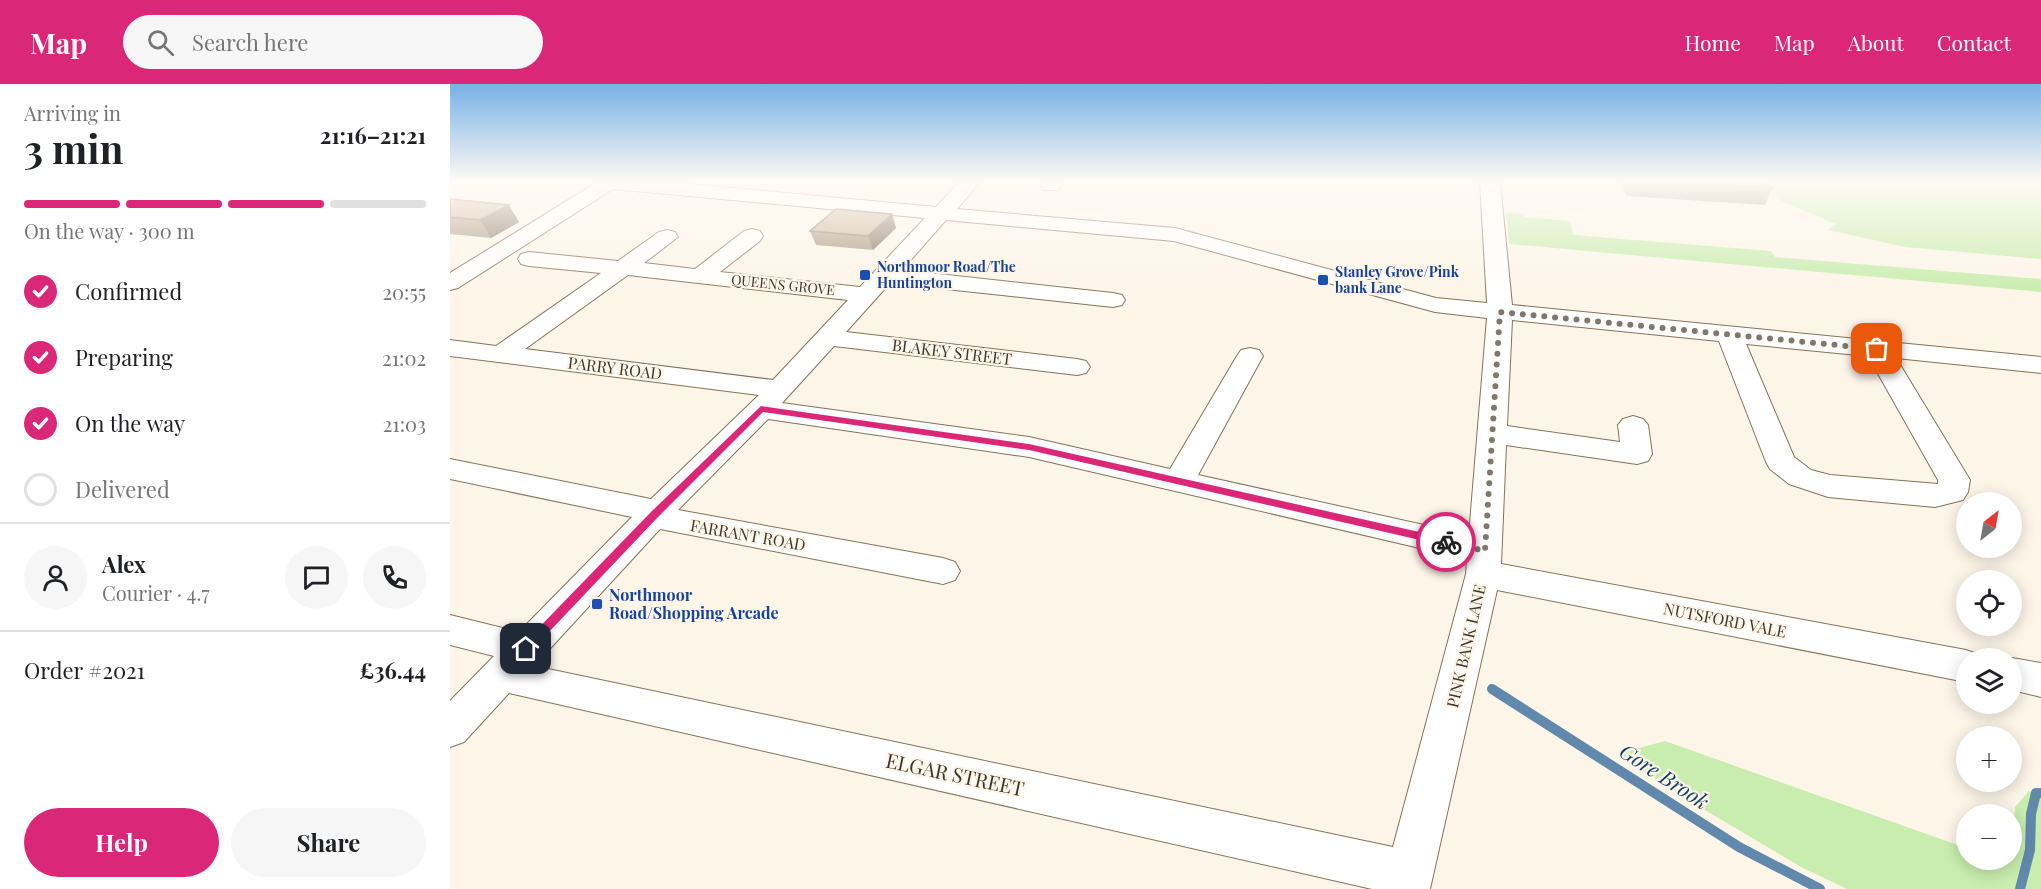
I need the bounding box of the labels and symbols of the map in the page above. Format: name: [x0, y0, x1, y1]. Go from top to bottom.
place label: Northmoor Road/The Huntington: [877, 257, 1016, 292]
place label: Stanley Grove/Pink bank Lane: [1335, 262, 1460, 297]
marker: Northmoor Road/The Huntington: [858, 268, 872, 282]
street label: QUEENS GROVE: [730, 270, 836, 299]
marker: Stanley Grove/Pink bank Lane: [1316, 273, 1330, 287]
pin: [1851, 323, 1902, 374]
street label: BLAKEY STREET: [891, 334, 1013, 369]
street label: PARRY ROAD: [567, 351, 663, 384]
north arrow: [1956, 492, 2022, 558]
courier: [1416, 512, 1476, 572]
street label: FARRANT ROAD: [689, 514, 807, 555]
street label: PINK BANK LANE: [1441, 582, 1490, 710]
place label: Northmoor Road/Shopping Arcade: [609, 584, 779, 623]
marker: Northmoor Road/Shopping Arcade: [590, 597, 604, 611]
street label: NUTSFORD VALE: [1662, 597, 1788, 642]
pin: [500, 623, 551, 674]
water label: Gore Brook: [1615, 736, 1715, 815]
street label: ELGAR STREET: [884, 746, 1027, 801]

